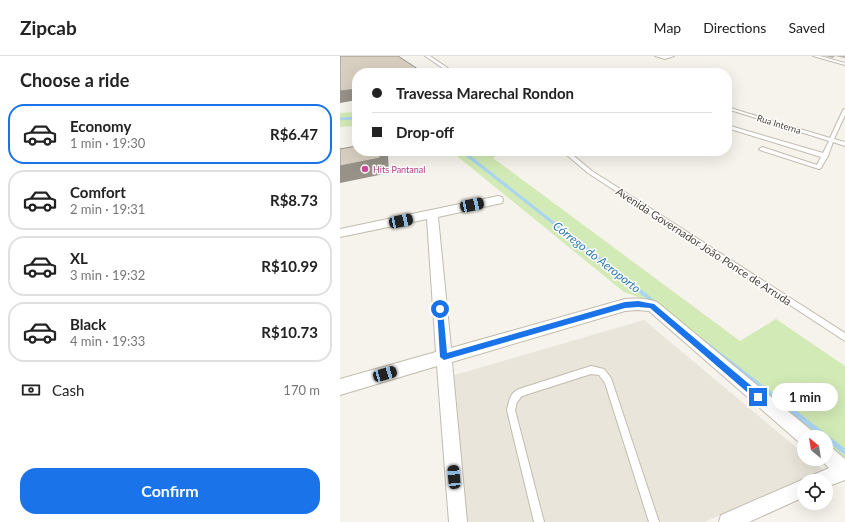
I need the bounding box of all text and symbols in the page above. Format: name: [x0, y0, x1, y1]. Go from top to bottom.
text: Zipcab: [20, 16, 77, 39]
text: Map: [654, 19, 681, 36]
text: Directions: [703, 19, 766, 36]
text: Saved: [788, 19, 825, 36]
text: Choose a ride: [20, 69, 129, 91]
text: Travessa Marechal Rondon: [396, 84, 574, 102]
street label: Rua Interna: [756, 112, 802, 136]
icon: car: [22, 116, 58, 152]
text: Economy: [70, 117, 131, 135]
text: Drop-off: [396, 123, 454, 141]
text: R$6.47: [270, 125, 318, 143]
text: 1 min · 19:30: [70, 135, 145, 151]
marker: Hits Pantanal: [360, 164, 370, 174]
place label: Hits Pantanal: [373, 164, 425, 175]
icon: car: [22, 182, 58, 218]
text: Comfort: [70, 183, 126, 201]
street label: Avenida Governador João Ponce de Arruda: [614, 184, 794, 308]
text: R$8.73: [270, 191, 318, 209]
car: [459, 197, 485, 213]
text: 2 min · 19:31: [70, 201, 145, 217]
car: [388, 213, 414, 229]
water label: Córrego do Aeroporto: [550, 218, 644, 296]
icon: car: [22, 248, 58, 284]
text: XL: [70, 249, 88, 267]
text: R$10.99: [261, 257, 318, 275]
text: 3 min · 19:32: [70, 267, 145, 283]
route start: [431, 300, 449, 318]
icon: car: [22, 314, 58, 350]
text: Black: [70, 315, 106, 333]
text: R$10.73: [261, 323, 318, 341]
text: 4 min · 19:33: [70, 333, 145, 349]
car: [372, 365, 398, 383]
icon: cash: [20, 379, 42, 401]
text: Cash: [52, 381, 84, 399]
text: 170 m: [283, 382, 320, 398]
callout: 1 min: [772, 383, 838, 411]
route end: [749, 388, 767, 406]
text: 1 min: [789, 389, 821, 405]
north arrow: [797, 430, 833, 466]
map controls: [797, 430, 833, 510]
car: [447, 465, 461, 489]
button: Confirm: [20, 468, 320, 514]
button: locate: [797, 474, 833, 510]

